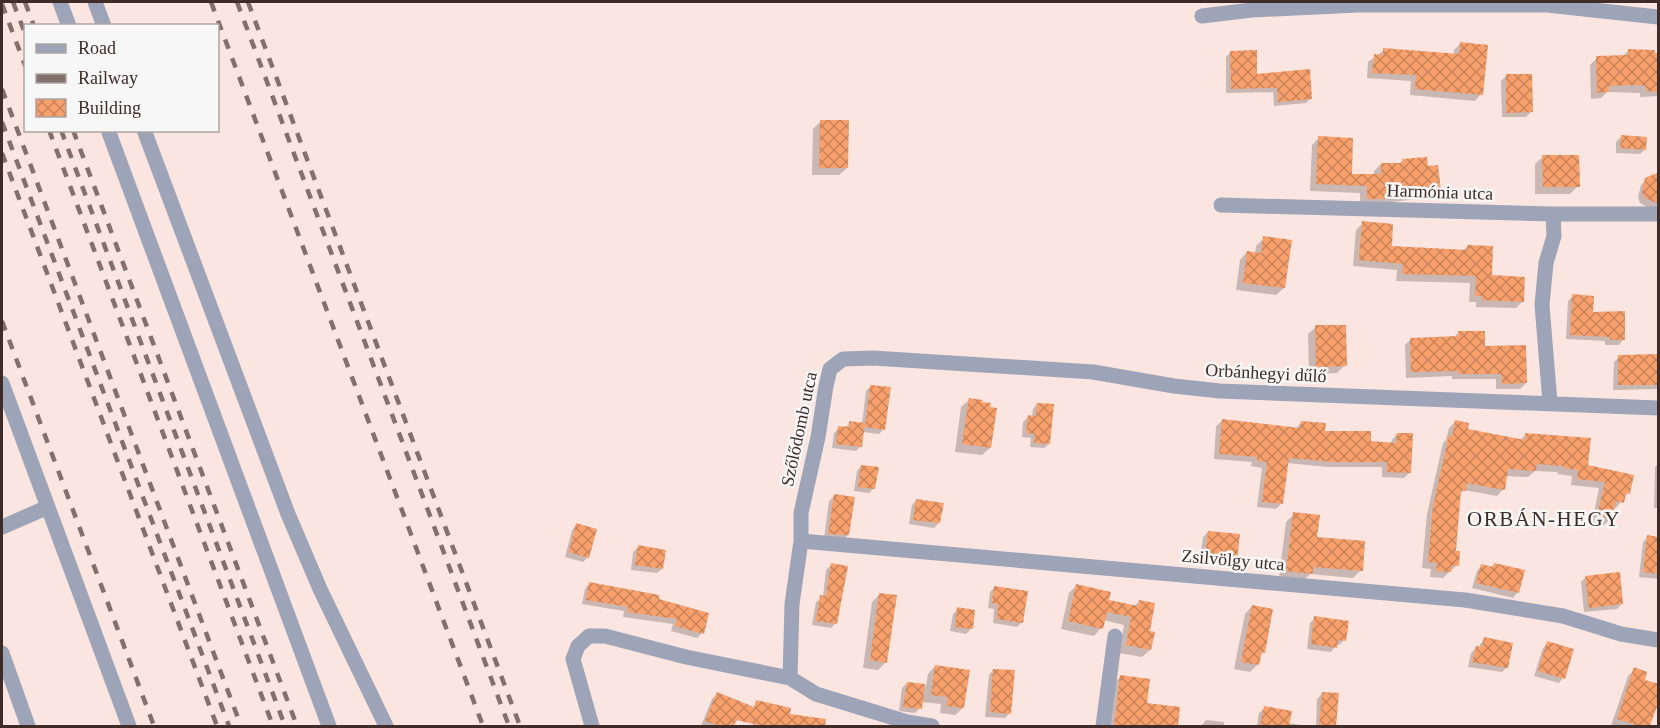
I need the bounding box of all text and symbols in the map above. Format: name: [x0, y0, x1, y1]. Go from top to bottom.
legend: [24, 24, 219, 132]
text: Road: [78, 38, 116, 58]
text: Railway: [78, 68, 138, 88]
text: Building: [78, 98, 141, 118]
street label: Harmónia utca: [1386, 180, 1494, 204]
street label: Orbánhegyi dűlő: [1205, 360, 1327, 386]
street label: Szőlődomb utca: [777, 370, 821, 488]
district label: ORBÁN-HEGY: [1467, 507, 1621, 531]
street label: Zsilvölgy utca: [1181, 546, 1285, 574]

